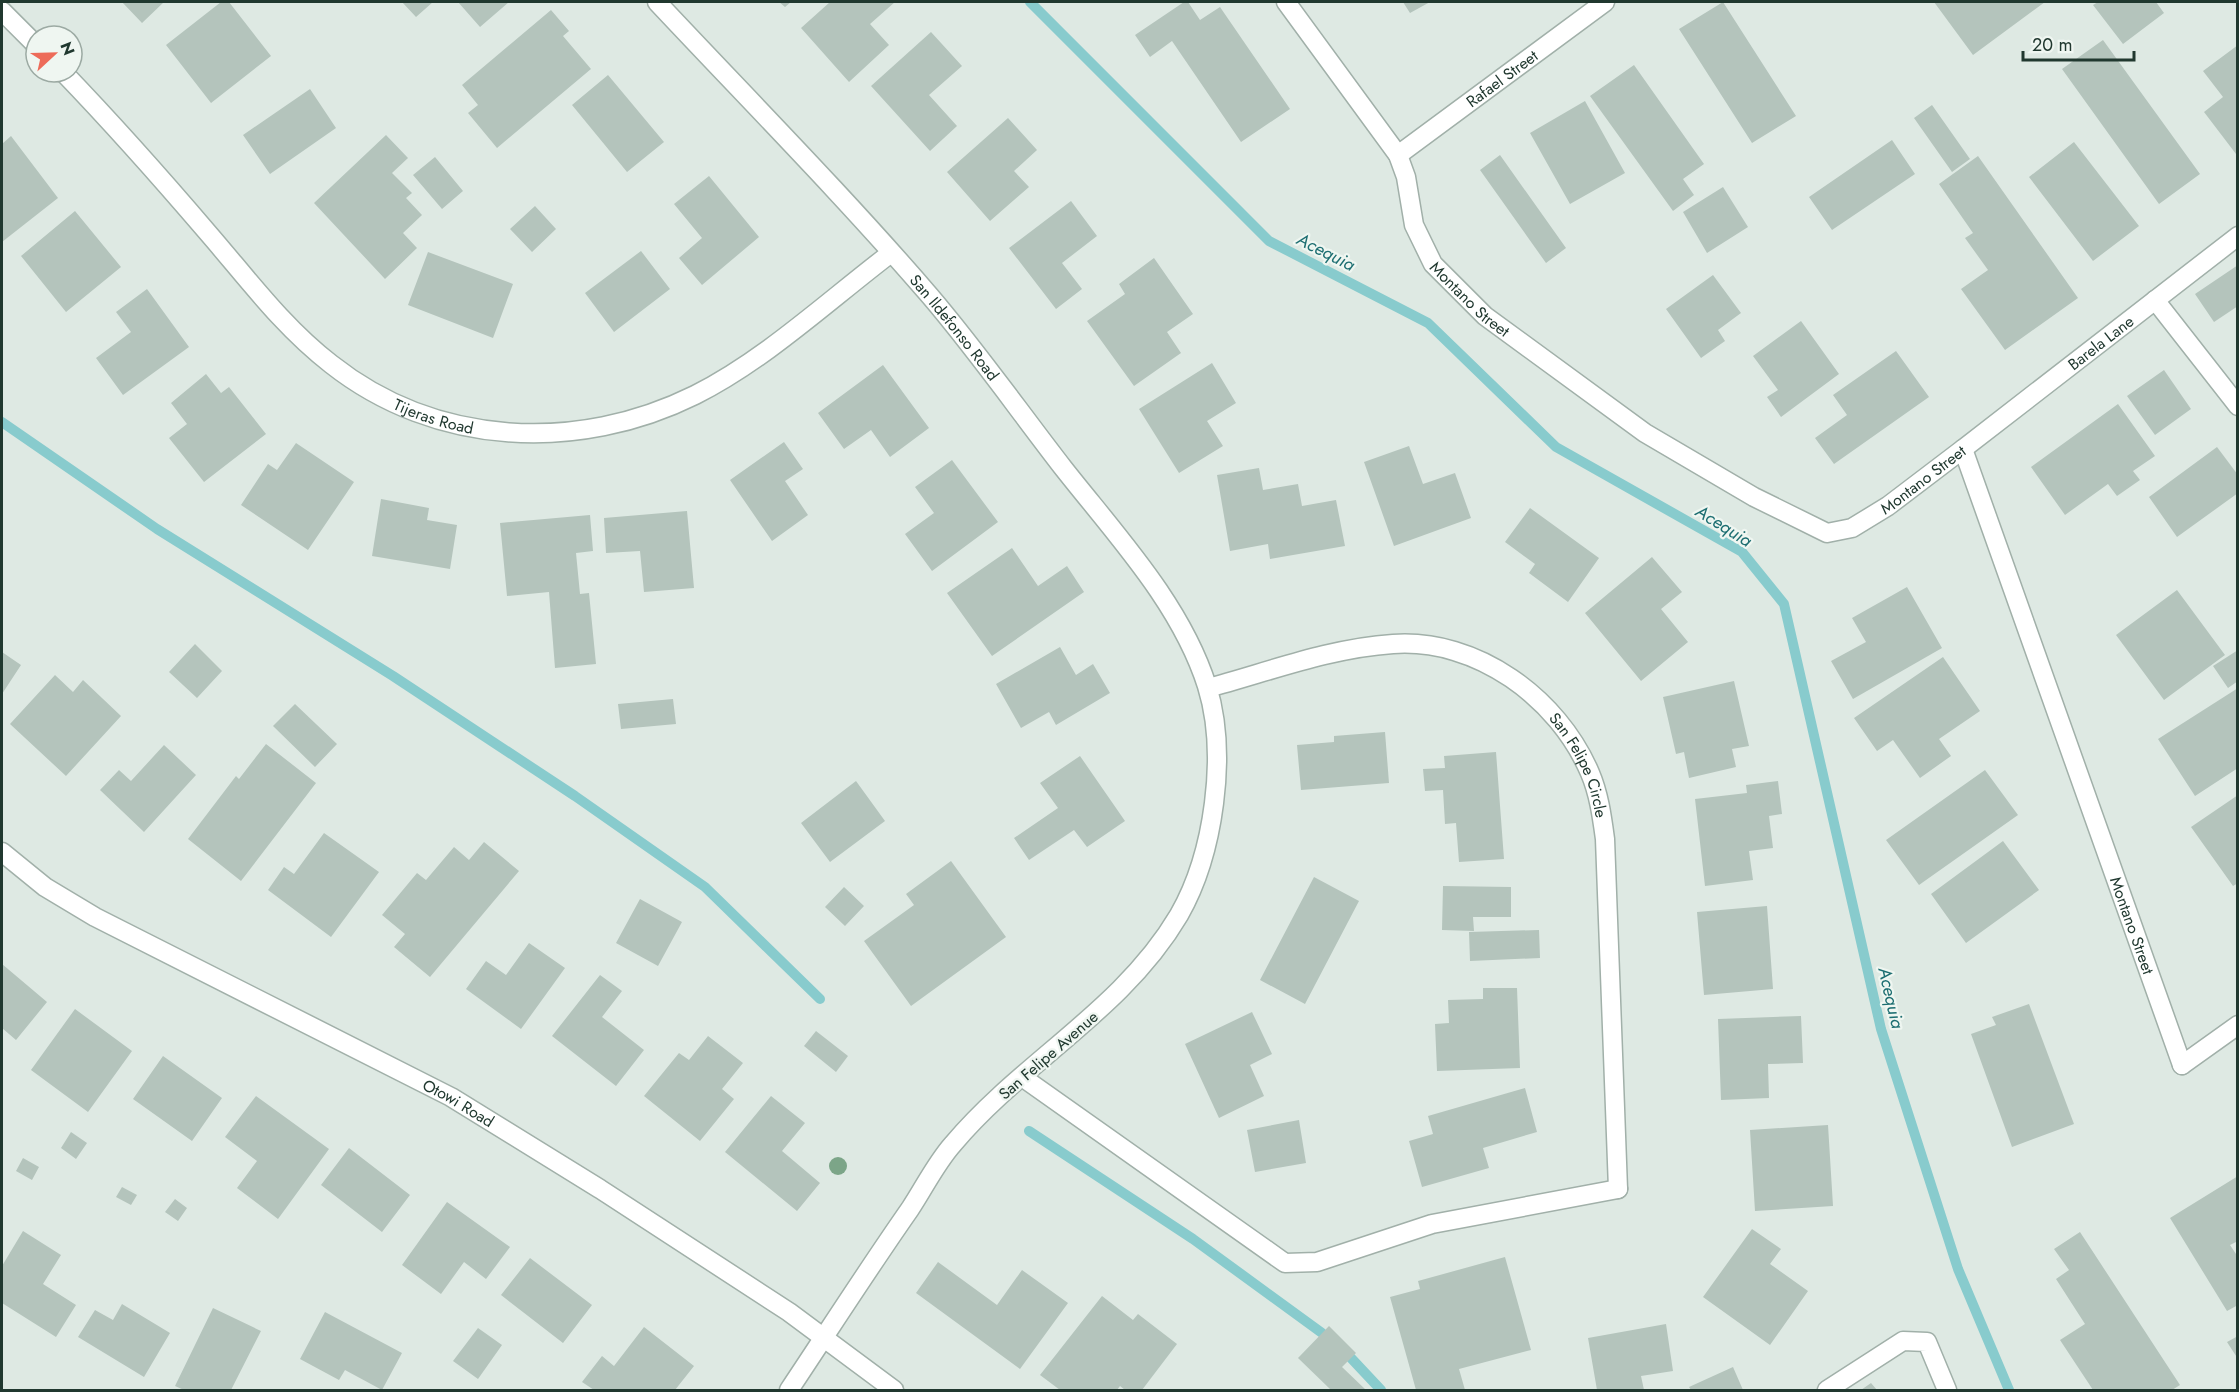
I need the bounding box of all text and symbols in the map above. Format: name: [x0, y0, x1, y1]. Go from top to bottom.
north arrow: [24, 24, 84, 84]
scale bar: [2023, 24, 2134, 62]
text: 20 m: [2032, 32, 2072, 58]
text: N: [54, 38, 80, 59]
street label: Rafael Street: [1461, 44, 1543, 113]
water label: Acequia: [1291, 226, 1360, 278]
street label: Montano Street: [1425, 256, 1514, 342]
street label: San Ildefonso Road: [904, 269, 1004, 386]
street label: Barela Lane: [2063, 310, 2139, 376]
street label: Tijeras Road: [390, 393, 476, 440]
street label: Montano Street: [1876, 440, 1971, 520]
water label: Acequia: [1690, 498, 1757, 554]
street label: San Felipe Circle: [1544, 708, 1613, 819]
street label: Montano Street: [2104, 874, 2160, 977]
water label: Acequia: [1871, 964, 1911, 1031]
street label: San Felipe Avenue: [994, 1006, 1103, 1105]
street label: Otowi Road: [418, 1073, 498, 1133]

